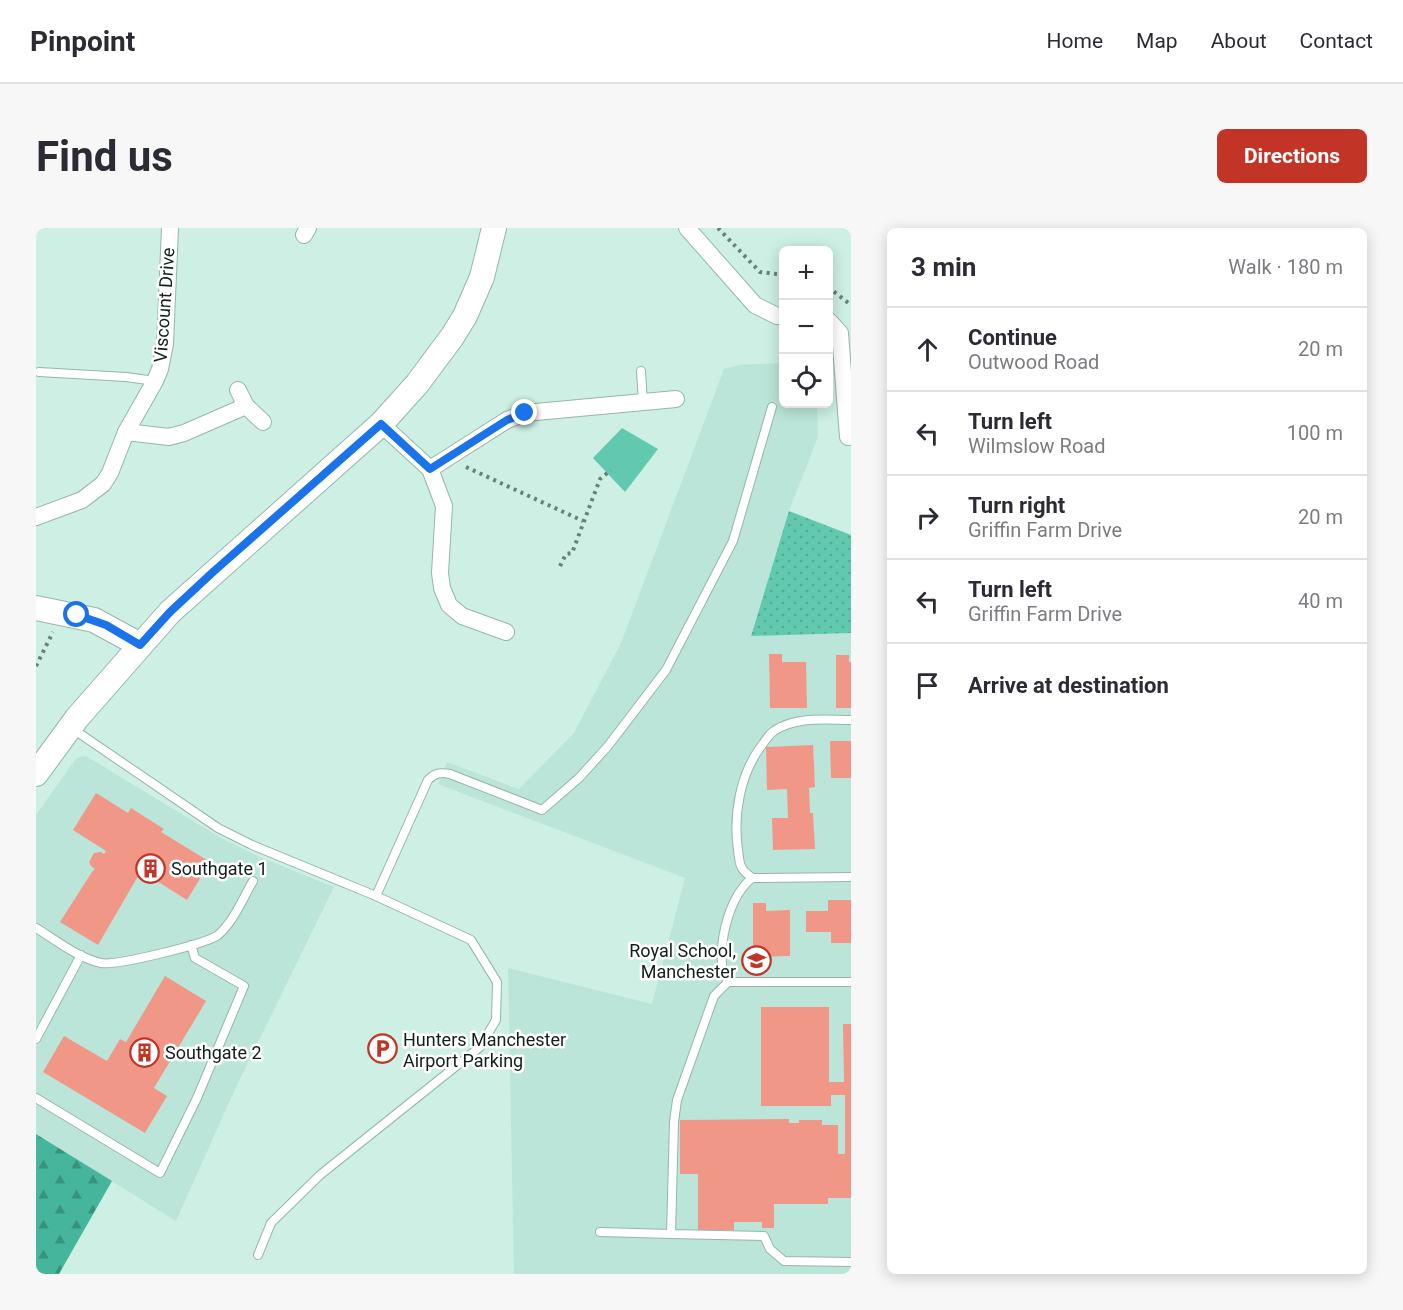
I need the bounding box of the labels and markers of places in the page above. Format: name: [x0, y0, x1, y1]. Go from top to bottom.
building icon: Southgate 1: [134, 852, 166, 884]
place label: Southgate 1: [171, 858, 268, 879]
place label: Royal School, Manchester: [629, 940, 736, 982]
school or university icon: Royal School, Manchester: [741, 944, 773, 976]
place label: Hunters Manchester Airport Parking: [403, 1029, 566, 1071]
parking icon: Hunters Manchester Airport Parking: [366, 1033, 398, 1065]
building icon: Southgate 2: [128, 1036, 160, 1068]
place label: Southgate 2: [165, 1042, 262, 1063]

